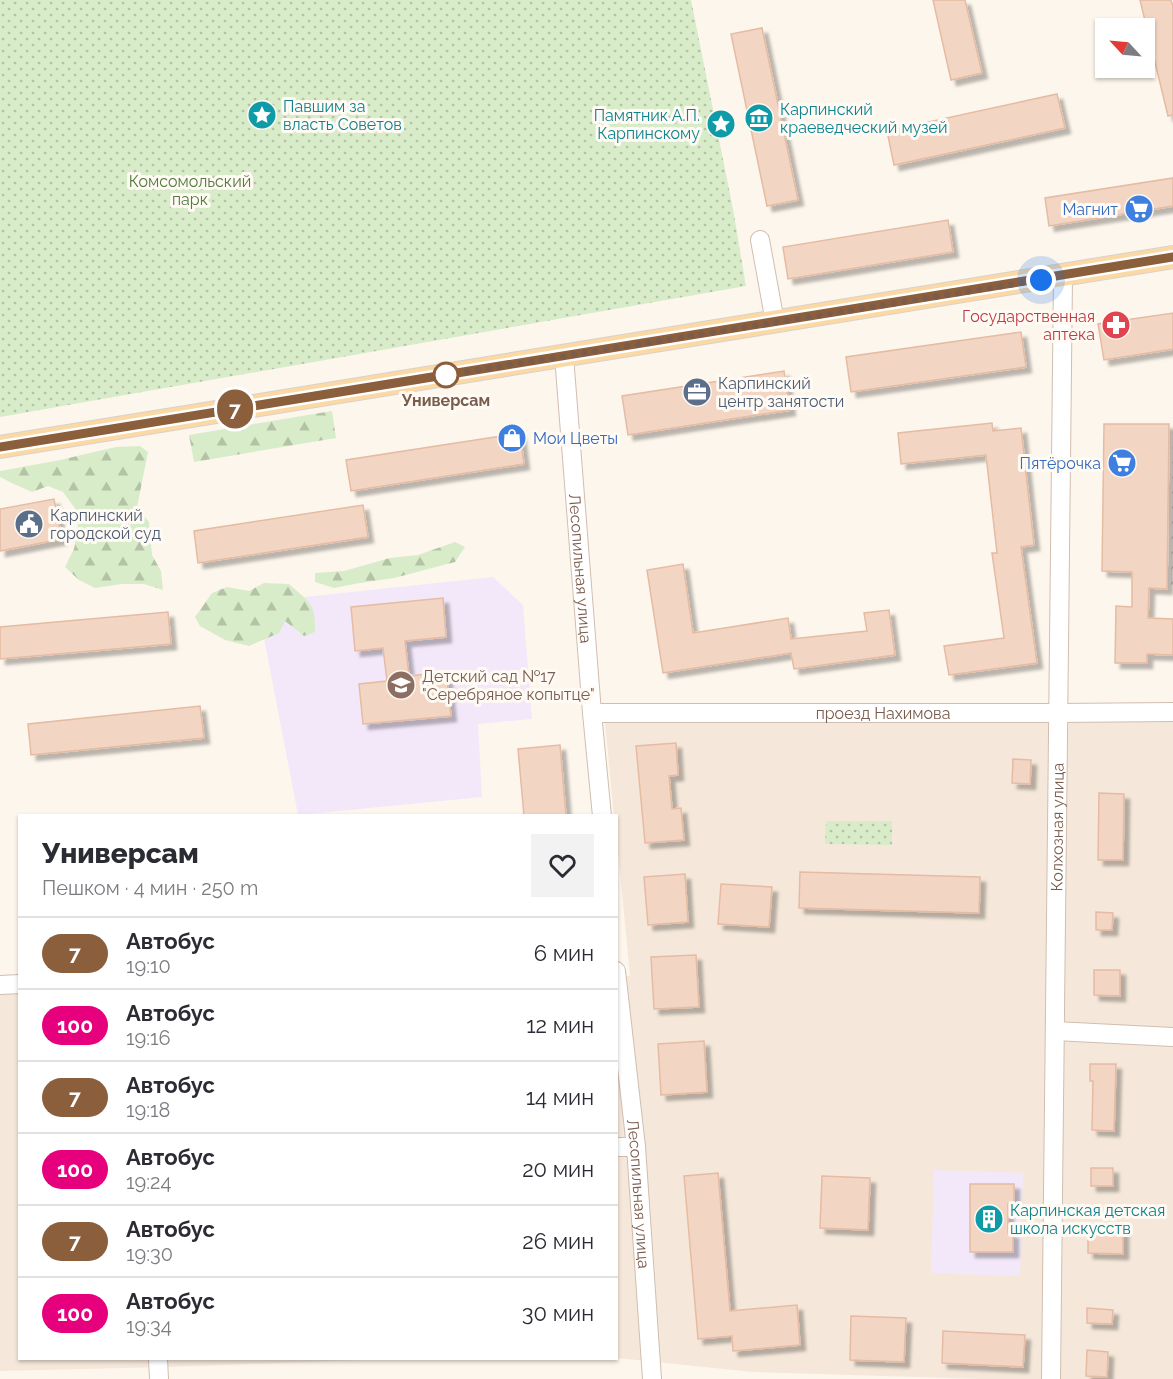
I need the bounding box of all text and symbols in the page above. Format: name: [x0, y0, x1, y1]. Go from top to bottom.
north arrow: [1095, 18, 1155, 78]
map controls: [1095, 18, 1155, 78]
place label: Павшим за власть Советов: [283, 97, 402, 134]
place icon: Павшим за власть Советов: [246, 99, 278, 131]
place label: Карпинский краеведческий музей: [780, 100, 948, 137]
museum icon: Карпинский краеведческий музей: [743, 102, 775, 134]
place label: Памятник А.П. Карпинскому: [594, 106, 700, 143]
place icon: Памятник А.П. Карпинскому: [705, 108, 737, 140]
park label: Комсомольский парк: [129, 172, 251, 209]
supermarket icon: Магнит: [1123, 193, 1155, 225]
place label: Магнит: [1062, 200, 1118, 219]
your location: [1026, 265, 1056, 295]
place label: Государственная аптека: [962, 307, 1095, 344]
pharmacy icon: Государственная аптека: [1100, 309, 1132, 341]
marker: Универсам: [433, 362, 459, 388]
place label: Карпинский центр занятости: [718, 374, 844, 411]
office icon: Карпинский центр занятости: [681, 376, 713, 408]
line badge: 7: [216, 390, 254, 428]
place label: Универсам: [401, 391, 490, 410]
text: 7: [229, 397, 241, 422]
shop icon: Мои Цветы: [496, 422, 528, 454]
place label: Мои Цветы: [533, 429, 618, 448]
supermarket icon: Пятёрочка: [1106, 447, 1138, 479]
place label: Пятёрочка: [1020, 454, 1101, 473]
street label: Лесопильная улица: [565, 493, 595, 644]
place label: Карпинский городской суд: [50, 506, 161, 543]
public building icon: Карпинский городской суд: [13, 508, 45, 540]
place label: Детский сад №17 "Серебряное копытце": [422, 667, 595, 704]
school or university icon: Детский сад №17 "Серебряное копытце": [385, 669, 417, 701]
street label: проезд Нахимова: [816, 704, 950, 723]
street label: Колхозная улица: [1047, 763, 1068, 891]
button: heart: [531, 834, 594, 897]
text: Универсам: [42, 837, 199, 870]
text: Пешком · 4 мин · 250 m: [42, 876, 258, 900]
text: Автобус: [126, 928, 215, 954]
text: 6 мин: [534, 940, 594, 966]
text: 7: [69, 941, 81, 966]
text: 19:10: [126, 954, 171, 978]
text: Автобус: [126, 1000, 215, 1026]
text: 12 мин: [526, 1012, 594, 1038]
text: 100: [57, 1013, 93, 1038]
text: 19:16: [126, 1026, 171, 1050]
text: Автобус: [126, 1072, 215, 1098]
text: 14 мин: [526, 1084, 594, 1110]
text: 7: [69, 1085, 81, 1110]
text: 19:18: [126, 1098, 170, 1122]
street label: Лесопильная улица: [623, 1118, 653, 1269]
text: Автобус: [126, 1144, 215, 1170]
text: 20 мин: [522, 1156, 594, 1182]
text: 100: [57, 1157, 93, 1182]
text: 19:24: [126, 1170, 171, 1194]
place label: Карпинская детская школа искусств: [1010, 1201, 1165, 1238]
building icon: Карпинская детская школа искусств: [973, 1203, 1005, 1235]
text: Автобус: [126, 1216, 215, 1242]
text: 26 мин: [522, 1228, 594, 1254]
text: 7: [69, 1229, 81, 1254]
text: 19:30: [126, 1242, 173, 1266]
text: Автобус: [126, 1288, 215, 1314]
text: 30 мин: [522, 1300, 594, 1326]
text: 100: [57, 1301, 93, 1326]
text: 19:34: [126, 1314, 172, 1338]

